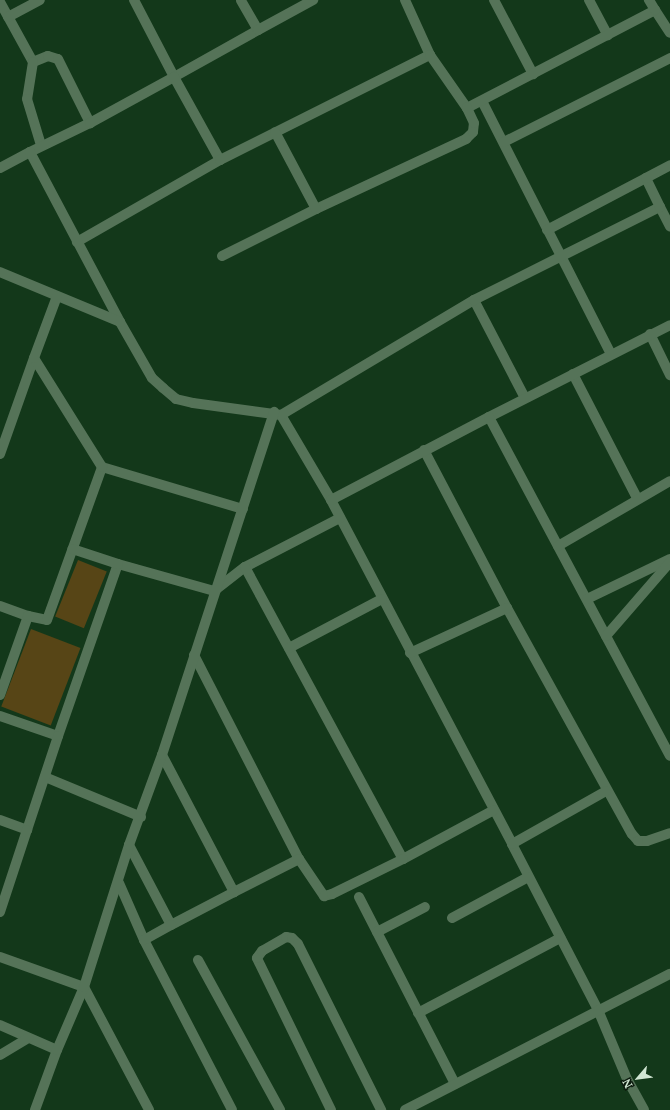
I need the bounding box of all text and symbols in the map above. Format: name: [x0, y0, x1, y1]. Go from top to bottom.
north arrow: [618, 1058, 658, 1098]
text: N: [618, 1077, 636, 1091]

